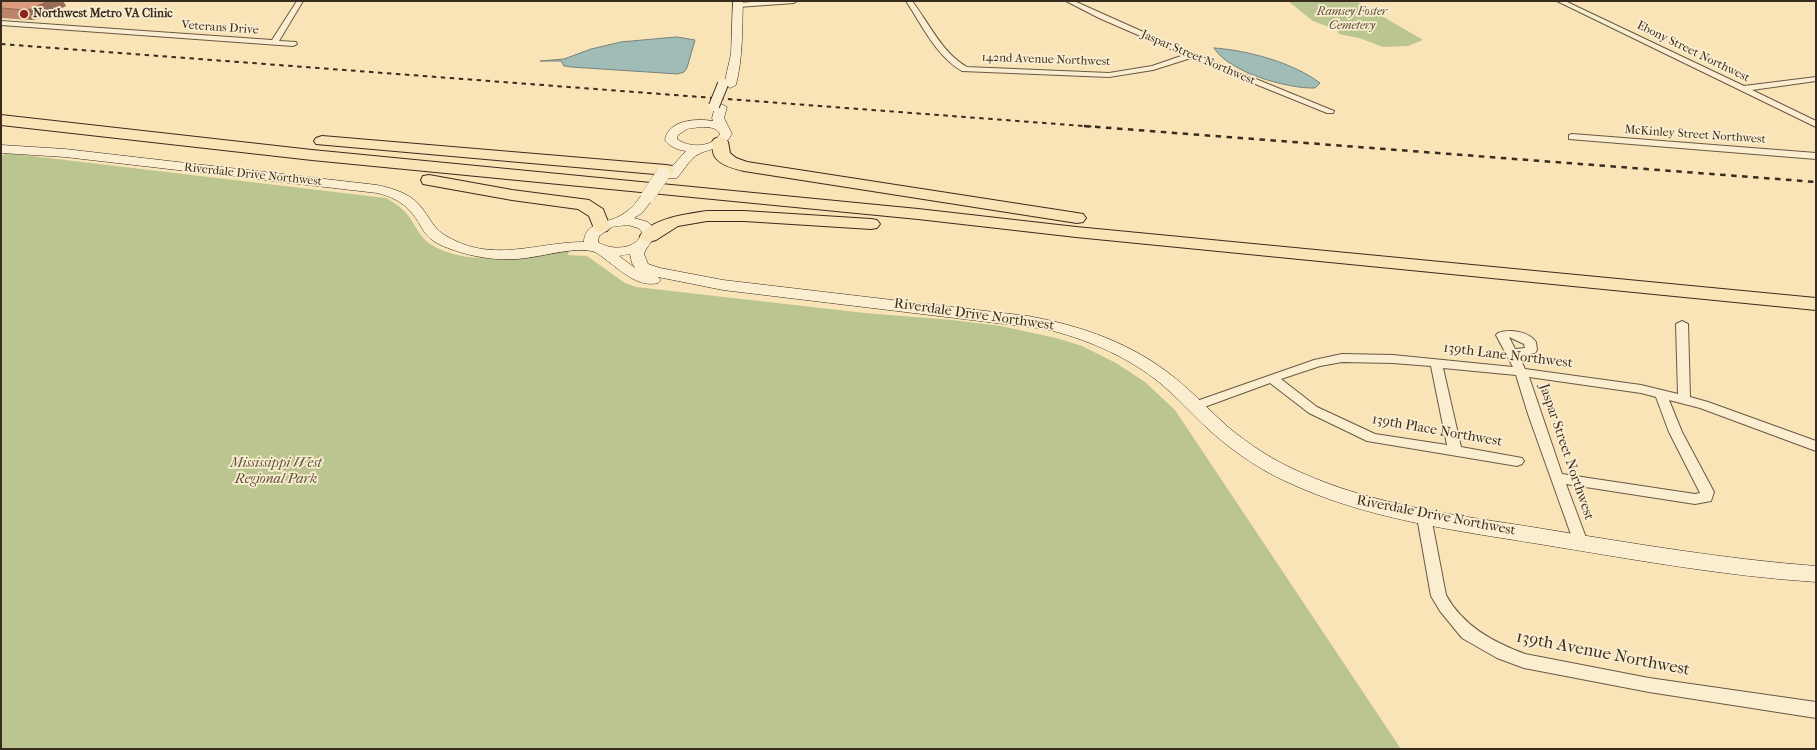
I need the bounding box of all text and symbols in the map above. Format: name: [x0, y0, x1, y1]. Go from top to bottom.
park label: Ramsey Foster Cemetery: [1317, 5, 1387, 33]
place label: Northwest Metro VA Clinic: [33, 7, 173, 21]
marker: Northwest Metro VA Clinic: [18, 8, 30, 20]
street label: Veterans Drive: [181, 18, 259, 38]
street label: Ebony Street Northwest: [1634, 18, 1752, 86]
street label: Jaspar Street Northwest: [1139, 27, 1257, 89]
street label: 142nd Avenue Northwest: [981, 51, 1111, 69]
street label: McKinley Street Northwest: [1624, 123, 1766, 147]
street label: Riverdale Drive Northwest: [183, 161, 323, 189]
street label: Riverdale Drive Northwest: [893, 295, 1055, 335]
street label: 139th Lane Northwest: [1442, 340, 1574, 372]
street label: Jaspar Street Northwest: [1535, 382, 1597, 522]
street label: 139th Place Northwest: [1371, 411, 1503, 451]
park label: Mississippi West Regional Park: [230, 456, 322, 488]
street label: Riverdale Drive Northwest: [1355, 492, 1517, 540]
street label: 139th Avenue Northwest: [1514, 627, 1692, 681]

